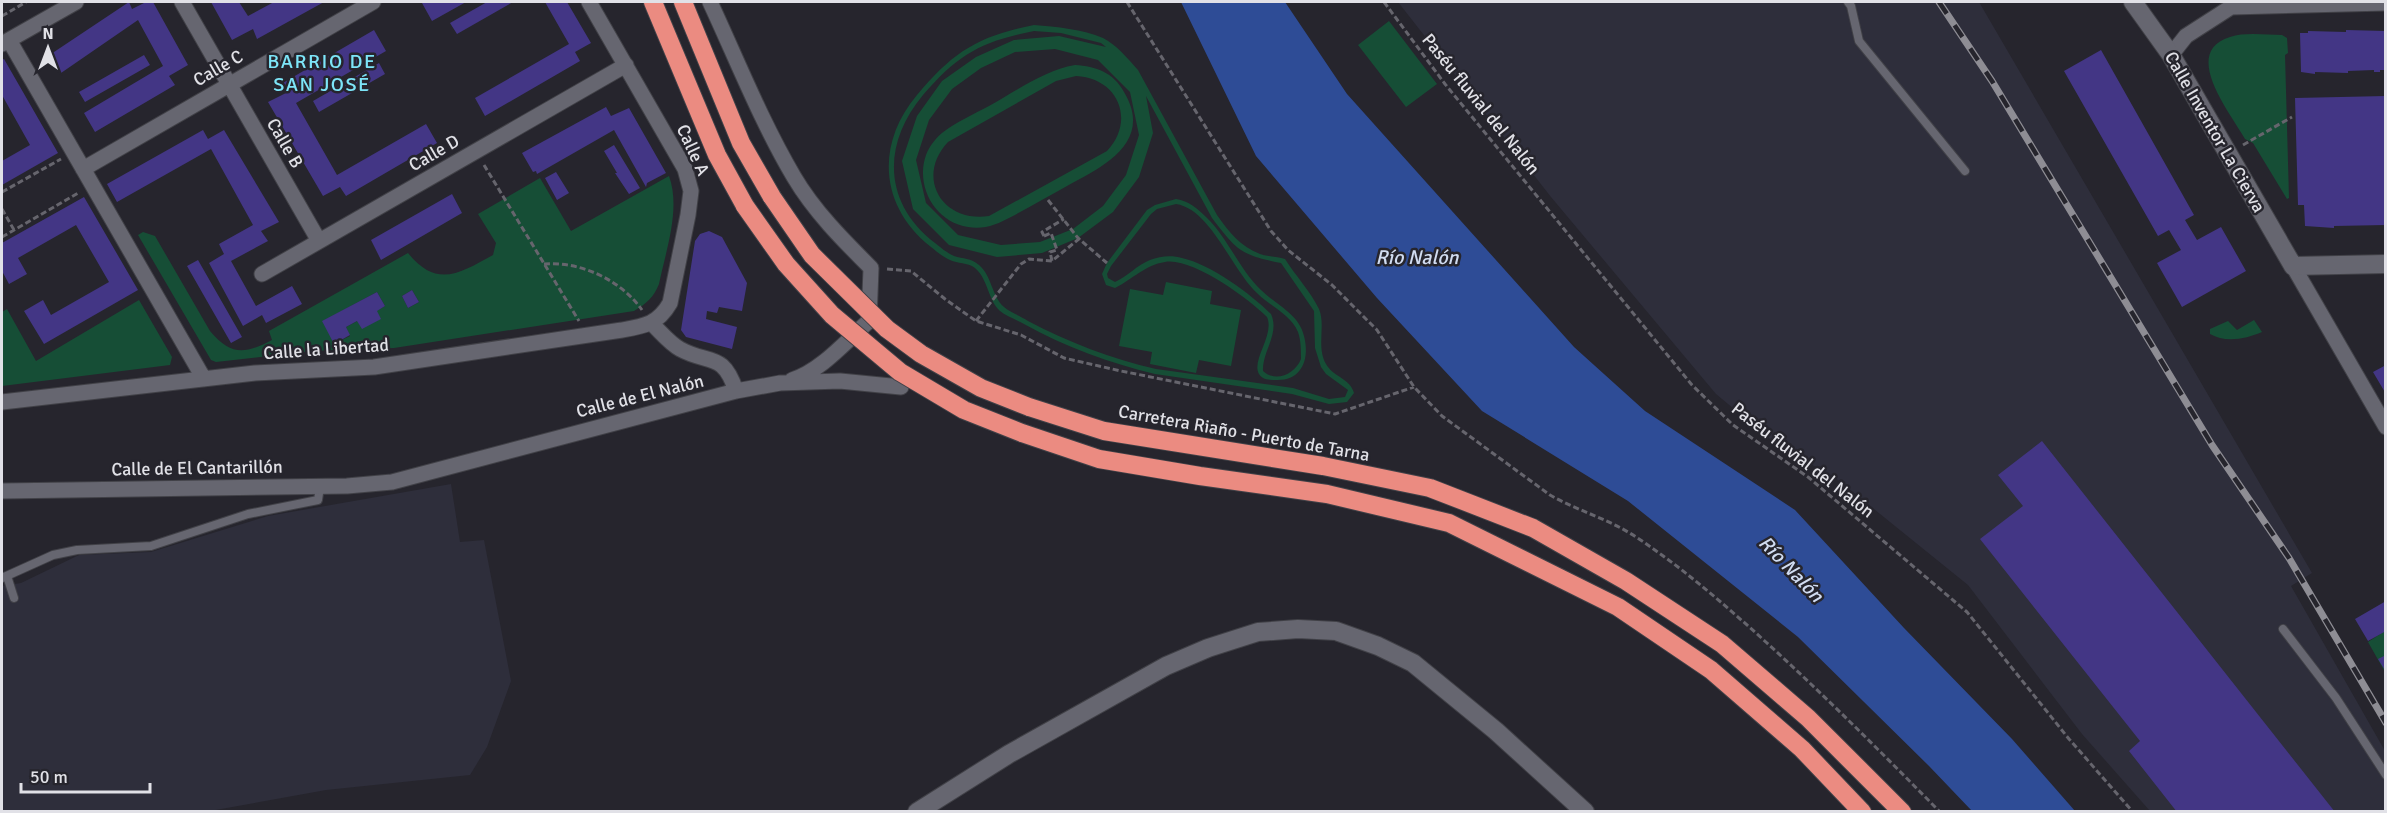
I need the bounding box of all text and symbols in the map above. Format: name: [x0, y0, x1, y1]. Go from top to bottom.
north arrow: [18, 18, 78, 78]
text: N: [42, 24, 54, 44]
street label: Paséu fluvial del Nalón: [1417, 29, 1545, 179]
street label: Calle C: [189, 45, 247, 91]
street label: Calle Inventor La Cierva: [2160, 48, 2270, 216]
district label: BARRIO DE SAN JOSÉ: [267, 49, 377, 97]
street label: Calle B: [262, 114, 308, 172]
street label: Calle A: [672, 121, 714, 179]
street label: Calle D: [405, 130, 463, 176]
water label: Río Nalón: [1376, 245, 1460, 270]
street label: Calle la Libertad: [262, 334, 390, 364]
street label: Calle de El Nalón: [574, 370, 706, 422]
street label: Paséu fluvial del Nalón: [1727, 397, 1879, 523]
street label: Carretera Riaño - Puerto de Tarna: [1117, 400, 1371, 466]
street label: Calle de El Cantarillón: [111, 456, 283, 480]
water label: Río Nalón: [1753, 530, 1830, 608]
scale bar: [21, 756, 150, 794]
text: 50 m: [30, 766, 68, 788]

